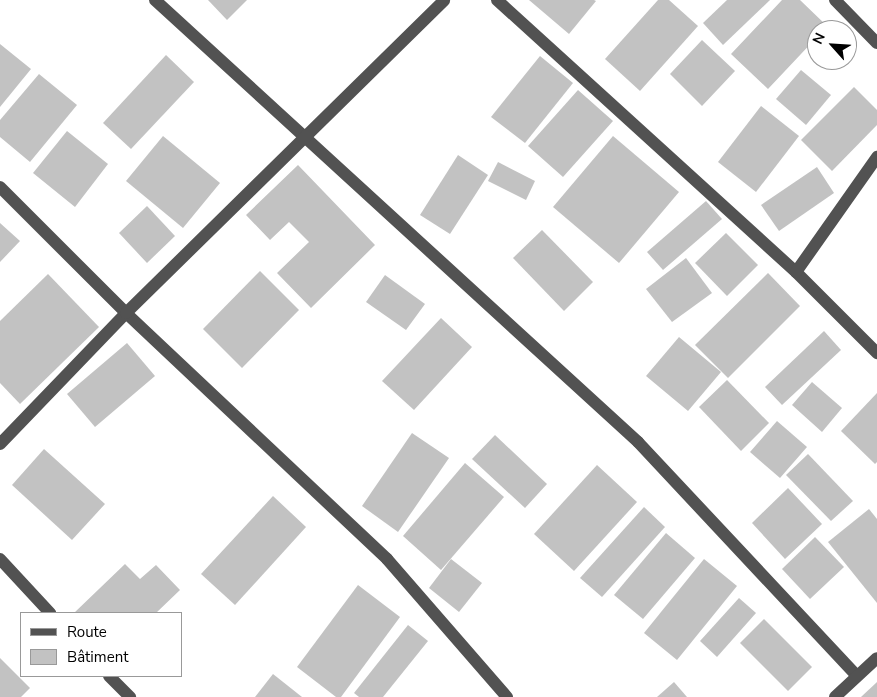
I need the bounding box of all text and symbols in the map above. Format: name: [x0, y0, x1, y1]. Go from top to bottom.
north arrow: [807, 20, 857, 70]
text: N: [808, 30, 830, 48]
legend: [20, 612, 182, 677]
text: Route: [67, 622, 107, 642]
text: Bâtiment: [67, 647, 128, 667]

